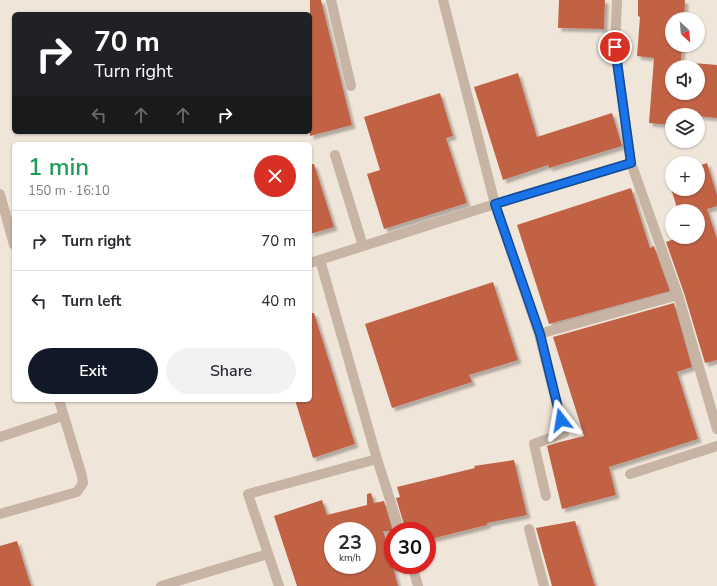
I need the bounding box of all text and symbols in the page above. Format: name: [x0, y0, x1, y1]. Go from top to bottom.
north arrow: [665, 12, 705, 52]
map controls: [665, 12, 705, 244]
text: 70 m: [94, 23, 160, 61]
icon: right: [28, 28, 80, 80]
pin: [598, 30, 632, 64]
icon: arrive: [604, 36, 626, 58]
text: Turn right: [94, 59, 173, 83]
button: sound: [665, 60, 705, 100]
icon: left: [88, 104, 110, 126]
icon: ahead: [130, 104, 152, 126]
icon: ahead: [172, 104, 194, 126]
icon: right: [214, 104, 236, 126]
button: layers: [665, 108, 705, 148]
text: 1 min: [28, 151, 89, 183]
button: close: [254, 155, 296, 197]
button: +: [665, 156, 705, 196]
text: 150 m · 16:10: [28, 182, 110, 200]
button: −: [665, 204, 705, 244]
icon: right: [28, 230, 50, 252]
text: Turn right: [62, 231, 131, 251]
text: 70 m: [261, 231, 296, 251]
icon: left: [28, 290, 50, 312]
text: Turn left: [62, 291, 121, 311]
text: 40 m: [261, 291, 296, 311]
button: Exit: [28, 348, 158, 394]
button: Share: [166, 348, 296, 394]
position arrow: [540, 399, 582, 441]
speed limit sign: 30: [384, 522, 436, 574]
text: 23: [338, 529, 362, 556]
text: km/h: [339, 551, 361, 565]

